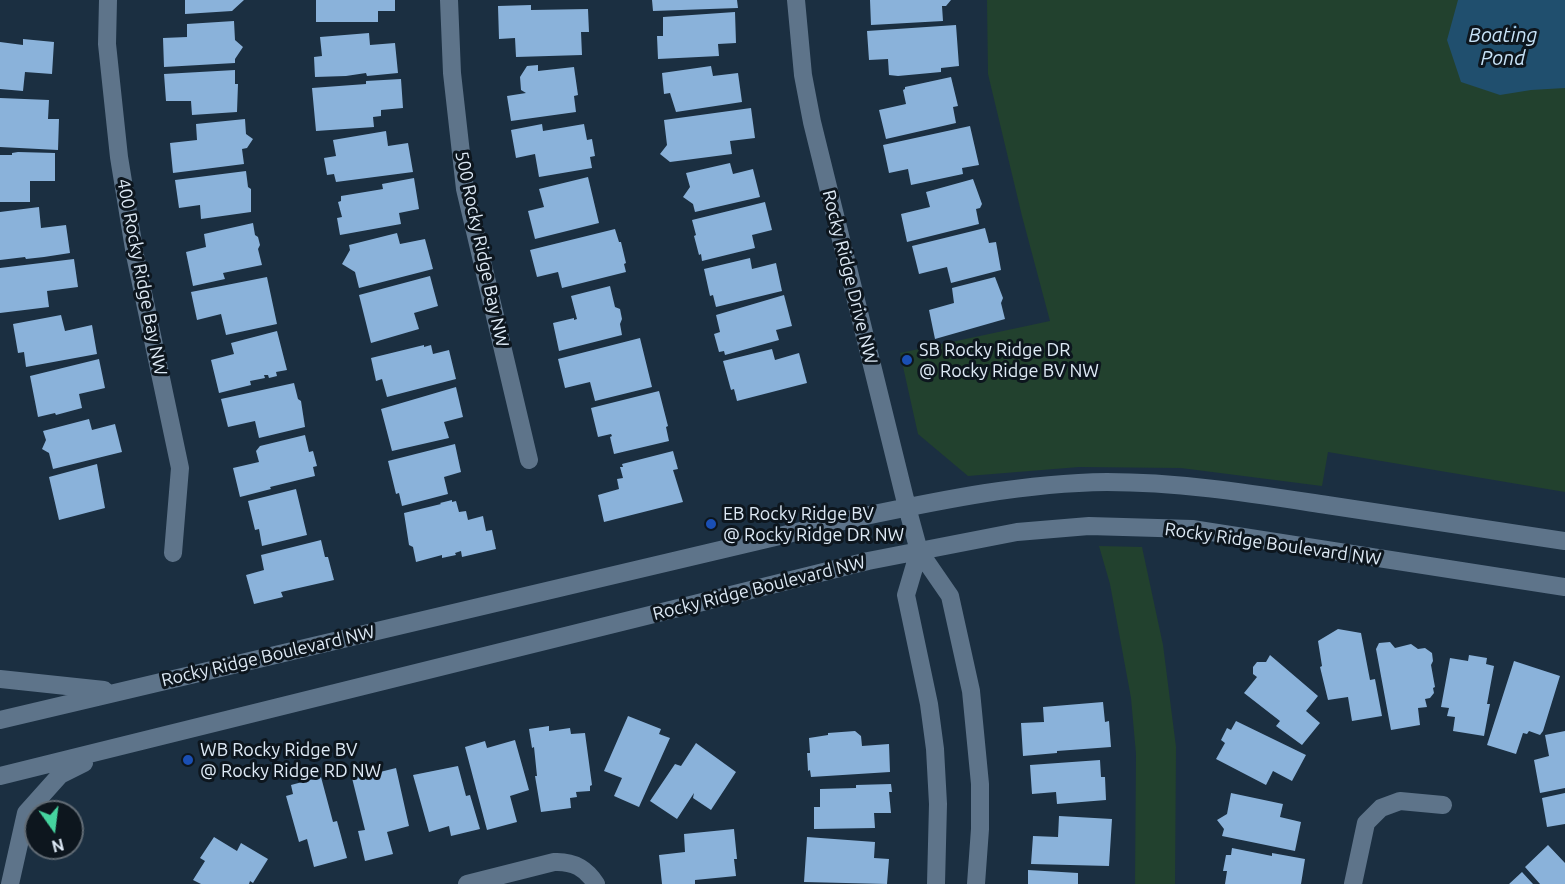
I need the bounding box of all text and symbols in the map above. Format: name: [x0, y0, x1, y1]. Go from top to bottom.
water label: Boating Pond: [1469, 23, 1537, 70]
street label: 500 Rocky Ridge Bay NW: [451, 149, 513, 349]
street label: 400 Rocky Ridge Bay NW: [112, 177, 172, 377]
street label: Rocky Ridge Drive NW: [818, 188, 882, 366]
place label: SB Rocky Ridge DR @ Rocky Ridge BV NW: [919, 339, 1099, 382]
marker: SB Rocky Ridge DR @ Rocky Ridge BV NW: [900, 353, 914, 367]
place label: EB Rocky Ridge BV @ Rocky Ridge DR NW: [723, 503, 904, 546]
marker: EB Rocky Ridge BV @ Rocky Ridge DR NW: [704, 517, 718, 531]
street label: Rocky Ridge Boulevard NW: [1163, 518, 1383, 570]
street label: Rocky Ridge Boulevard NW: [650, 551, 868, 625]
street label: Rocky Ridge Boulevard NW: [159, 621, 377, 691]
place label: WB Rocky Ridge BV @ Rocky Ridge RD NW: [200, 739, 381, 782]
marker: WB Rocky Ridge BV @ Rocky Ridge RD NW: [181, 753, 195, 767]
north arrow: [24, 800, 84, 860]
text: N: [50, 835, 66, 856]

